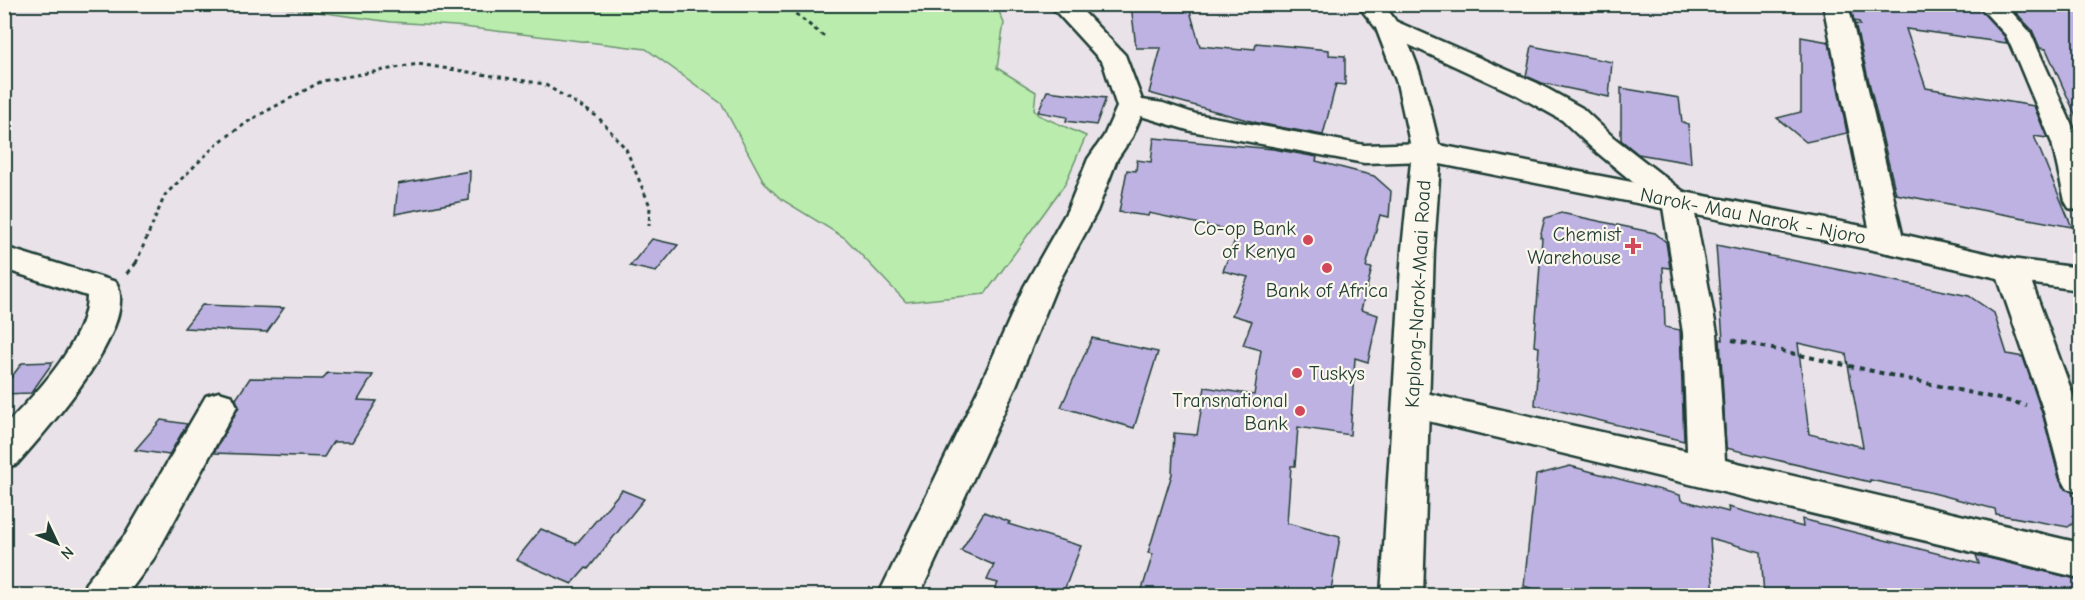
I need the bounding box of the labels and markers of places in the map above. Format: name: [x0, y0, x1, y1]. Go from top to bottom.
place label: Co-op Bank of Kenya: [1194, 217, 1296, 263]
place label: Chemist Warehouse: [1527, 223, 1622, 269]
marker: Co-op Bank of Kenya: [1301, 233, 1315, 247]
marker: Chemist Warehouse: [1626, 239, 1640, 253]
marker: Bank of Africa: [1320, 261, 1334, 275]
place label: Bank of Africa: [1266, 279, 1388, 302]
place label: Tuskys: [1309, 362, 1365, 385]
marker: Tuskys: [1290, 366, 1304, 380]
place label: Transnational Bank: [1172, 389, 1288, 435]
marker: Transnational Bank: [1293, 404, 1307, 418]

